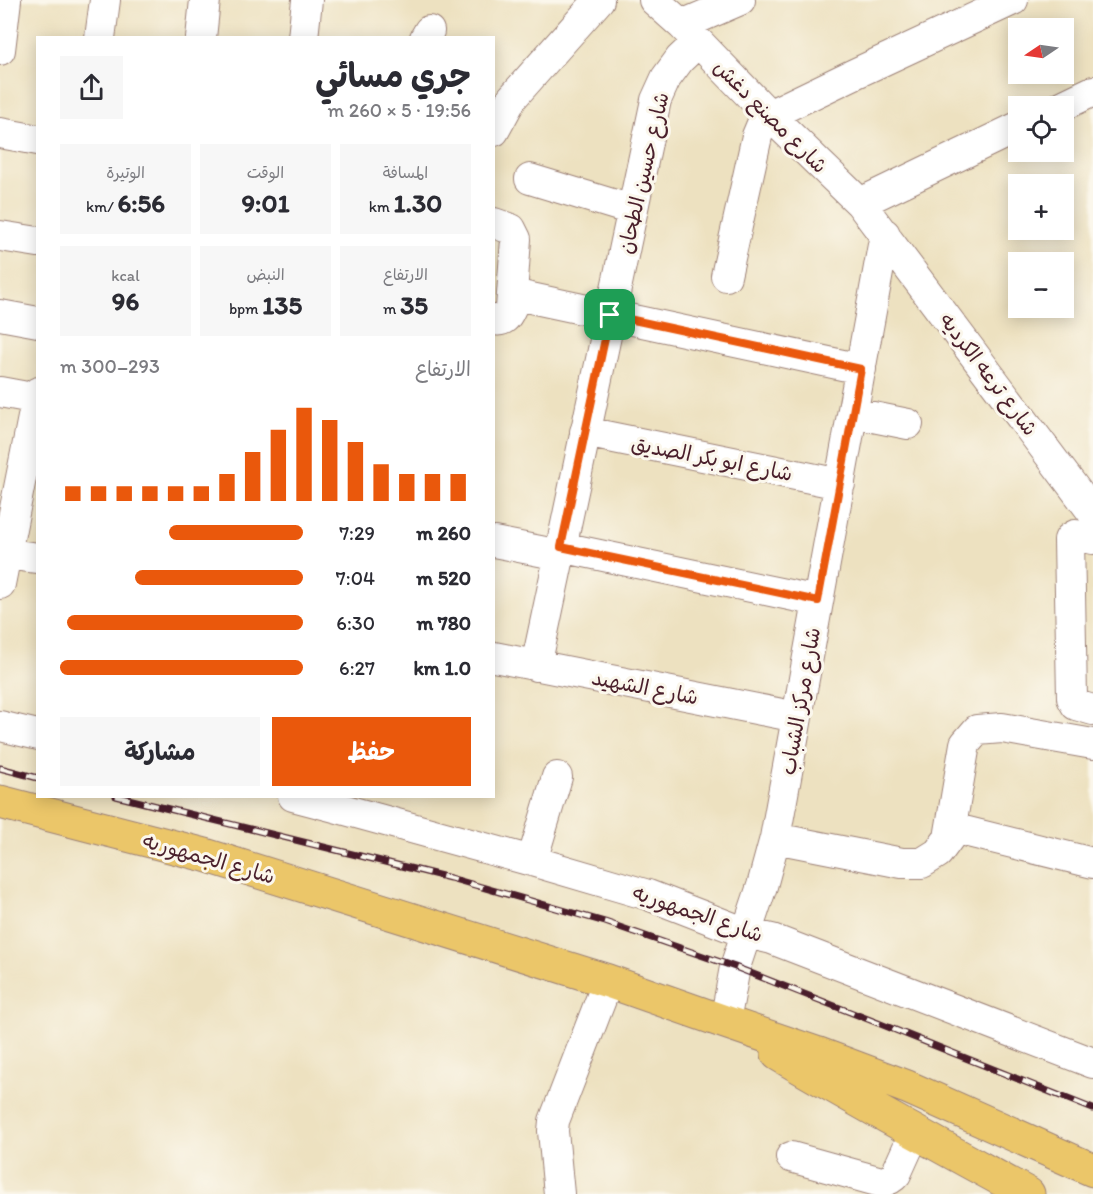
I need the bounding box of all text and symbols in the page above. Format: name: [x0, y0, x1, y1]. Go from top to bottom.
north arrow: [1008, 18, 1074, 84]
map controls: [1008, 18, 1074, 318]
street label: شارع مصنع دغش: [707, 54, 833, 180]
button: share: [60, 56, 123, 119]
text: جري مسائي: [315, 56, 471, 95]
street label: شارع حسين الطحان: [612, 90, 677, 257]
button: locate: [1008, 96, 1074, 162]
text: 19:56 · 5 × 260 m: [327, 98, 471, 122]
text: الوتيرة: [106, 163, 145, 182]
text: الوقت: [247, 163, 284, 182]
text: المسافة: [383, 163, 428, 182]
button: +: [1008, 174, 1074, 240]
text: 6:56: [117, 187, 165, 219]
text: 9:01: [241, 187, 290, 219]
text: 1.30: [394, 187, 442, 219]
text: /km: [86, 197, 117, 216]
text: km: [369, 197, 394, 216]
button: −: [1008, 252, 1074, 318]
text: النبض: [246, 265, 285, 284]
text: الارتفاع: [383, 265, 428, 284]
text: kcal: [111, 266, 140, 285]
text: 96: [112, 285, 139, 317]
text: 135: [262, 289, 302, 321]
text: 35: [400, 289, 428, 321]
pin: [584, 289, 635, 340]
icon: arrive: [593, 298, 626, 331]
text: bpm: [229, 299, 262, 318]
text: m: [383, 299, 400, 318]
street label: شارع ترعه الكرديه: [932, 308, 1043, 442]
text: 293–300 m: [60, 354, 160, 378]
text: الارتفاع: [415, 357, 471, 381]
street label: شارع ابو بكر الصديق: [629, 430, 795, 489]
text: 7:29: [339, 521, 375, 545]
text: 260 m: [416, 521, 471, 545]
text: 7:04: [336, 566, 375, 590]
text: 520 m: [416, 566, 471, 590]
text: 6:30: [336, 611, 375, 635]
text: 780 m: [416, 611, 471, 635]
street label: شارع مركز الشباب: [775, 625, 828, 777]
text: 6:27: [339, 656, 375, 680]
text: 1.0 km: [414, 656, 471, 680]
street label: شارع الشهيد: [589, 664, 701, 713]
button: مشاركة: [60, 717, 260, 786]
button: حفظ: [272, 717, 471, 786]
street label: شارع الجمهوريه: [139, 827, 278, 892]
street label: شارع الجمهوريه: [629, 879, 766, 950]

